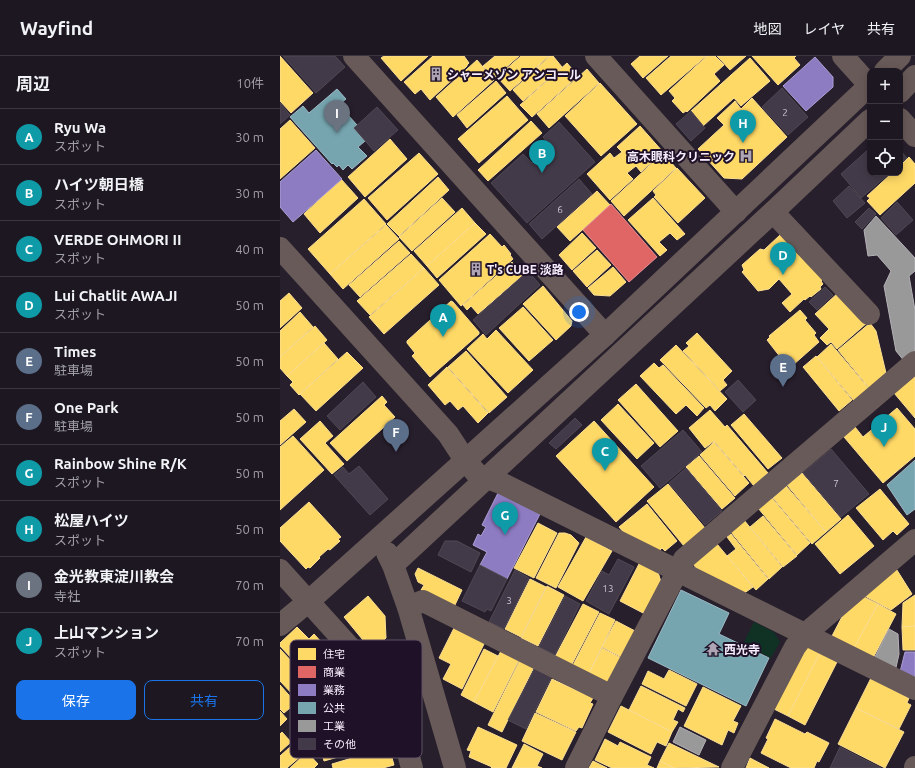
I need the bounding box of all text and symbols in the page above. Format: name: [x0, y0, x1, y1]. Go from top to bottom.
text: Wayfind: [20, 17, 93, 39]
text: 地図: [753, 21, 781, 37]
text: レイヤ: [803, 21, 845, 37]
text: 共有: [867, 21, 895, 37]
building icon: シャーメゾン アンコール: [428, 66, 444, 82]
place label: シャーメゾン アンコール: [447, 68, 581, 81]
map controls: [867, 68, 903, 176]
button: +: [867, 68, 903, 104]
text: 周辺: [16, 74, 50, 93]
text: 10件: [236, 76, 264, 90]
pin: I: [324, 100, 350, 133]
button: −: [867, 104, 903, 140]
house number: 2: [782, 107, 788, 118]
pin: H: [730, 110, 756, 143]
text: Ryu Wa: [54, 119, 106, 136]
text: A: [24, 130, 34, 144]
text: 30 m: [235, 130, 264, 144]
text: スポット: [54, 139, 106, 153]
pin: B: [529, 140, 555, 173]
button: locate: [867, 140, 903, 176]
hospital icon: 高木眼科クリニック: [738, 148, 754, 164]
place label: 高木眼科クリニック: [627, 150, 735, 163]
text: ハイツ朝日橋: [54, 176, 144, 193]
text: B: [25, 186, 33, 200]
text: 30 m: [235, 186, 264, 200]
text: スポット: [54, 197, 106, 211]
house number: 6: [557, 204, 563, 215]
text: VERDE OHMORI II: [54, 231, 181, 248]
text: C: [25, 242, 33, 256]
text: 40 m: [235, 242, 264, 256]
pin: D: [770, 242, 796, 275]
text: スポット: [54, 251, 106, 265]
building icon: T's CUBE 淡路: [468, 261, 484, 277]
place label: T's CUBE 淡路: [487, 263, 564, 276]
text: Lui Chatlit AWAJI: [54, 287, 178, 304]
text: D: [24, 298, 34, 312]
text: 50 m: [235, 298, 264, 312]
your location: [569, 302, 589, 322]
pin: A: [430, 304, 456, 337]
text: スポット: [54, 307, 106, 321]
text: Times: [54, 343, 96, 360]
text: E: [25, 354, 33, 368]
text: 50 m: [235, 354, 264, 368]
pin: E: [770, 354, 796, 387]
text: 駐車場: [54, 363, 93, 377]
text: One Park: [54, 399, 119, 416]
text: F: [25, 410, 33, 424]
text: 50 m: [235, 410, 264, 424]
pin: J: [871, 414, 897, 447]
text: 駐車場: [54, 419, 93, 433]
pin: F: [383, 419, 409, 452]
pin: C: [592, 438, 618, 471]
text: Rainbow Shine R/K: [54, 455, 187, 472]
text: G: [25, 466, 34, 480]
text: 50 m: [235, 466, 264, 480]
text: スポット: [54, 475, 106, 489]
house number: 7: [833, 478, 839, 489]
pin: G: [492, 502, 518, 535]
text: 松屋ハイツ: [54, 512, 129, 529]
text: H: [24, 522, 34, 536]
text: 50 m: [235, 522, 264, 536]
text: スポット: [54, 533, 106, 547]
text: 金光教東淀川教会: [54, 568, 174, 585]
text: I: [27, 578, 31, 592]
text: 70 m: [235, 578, 264, 592]
house number: 13: [602, 583, 614, 594]
text: 寺社: [54, 589, 80, 603]
house number: 3: [506, 595, 512, 606]
text: 上山マンション: [54, 624, 159, 641]
text: J: [26, 634, 32, 648]
text: 70 m: [235, 634, 264, 648]
legend: [290, 640, 422, 758]
temple icon: 西光寺: [705, 641, 721, 657]
place label: 西光寺: [724, 643, 760, 656]
text: スポット: [54, 645, 106, 659]
text: 住宅: [323, 648, 345, 660]
text: 商業: [323, 666, 345, 678]
button: 保存: [16, 680, 136, 720]
button: 共有: [144, 680, 264, 720]
text: 業務: [323, 684, 345, 696]
text: 公共: [323, 702, 345, 714]
text: 工業: [323, 720, 345, 732]
text: その他: [323, 738, 356, 750]

